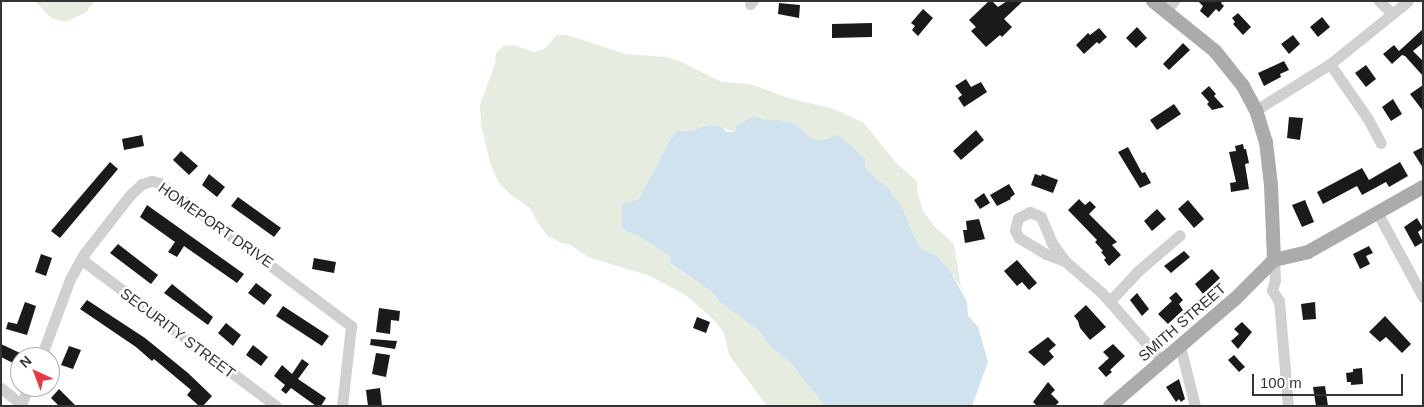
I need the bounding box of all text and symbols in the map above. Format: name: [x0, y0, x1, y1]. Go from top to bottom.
street label: HOMEPORT DRIVE: [155, 179, 277, 271]
street label: SMITH STREET: [1135, 279, 1229, 365]
street label: SECURITY STREET: [117, 284, 239, 382]
north arrow: [10, 347, 60, 397]
text: N: [16, 352, 35, 371]
scale bar: [1254, 364, 1405, 396]
text: 100 m: [1260, 374, 1302, 391]

